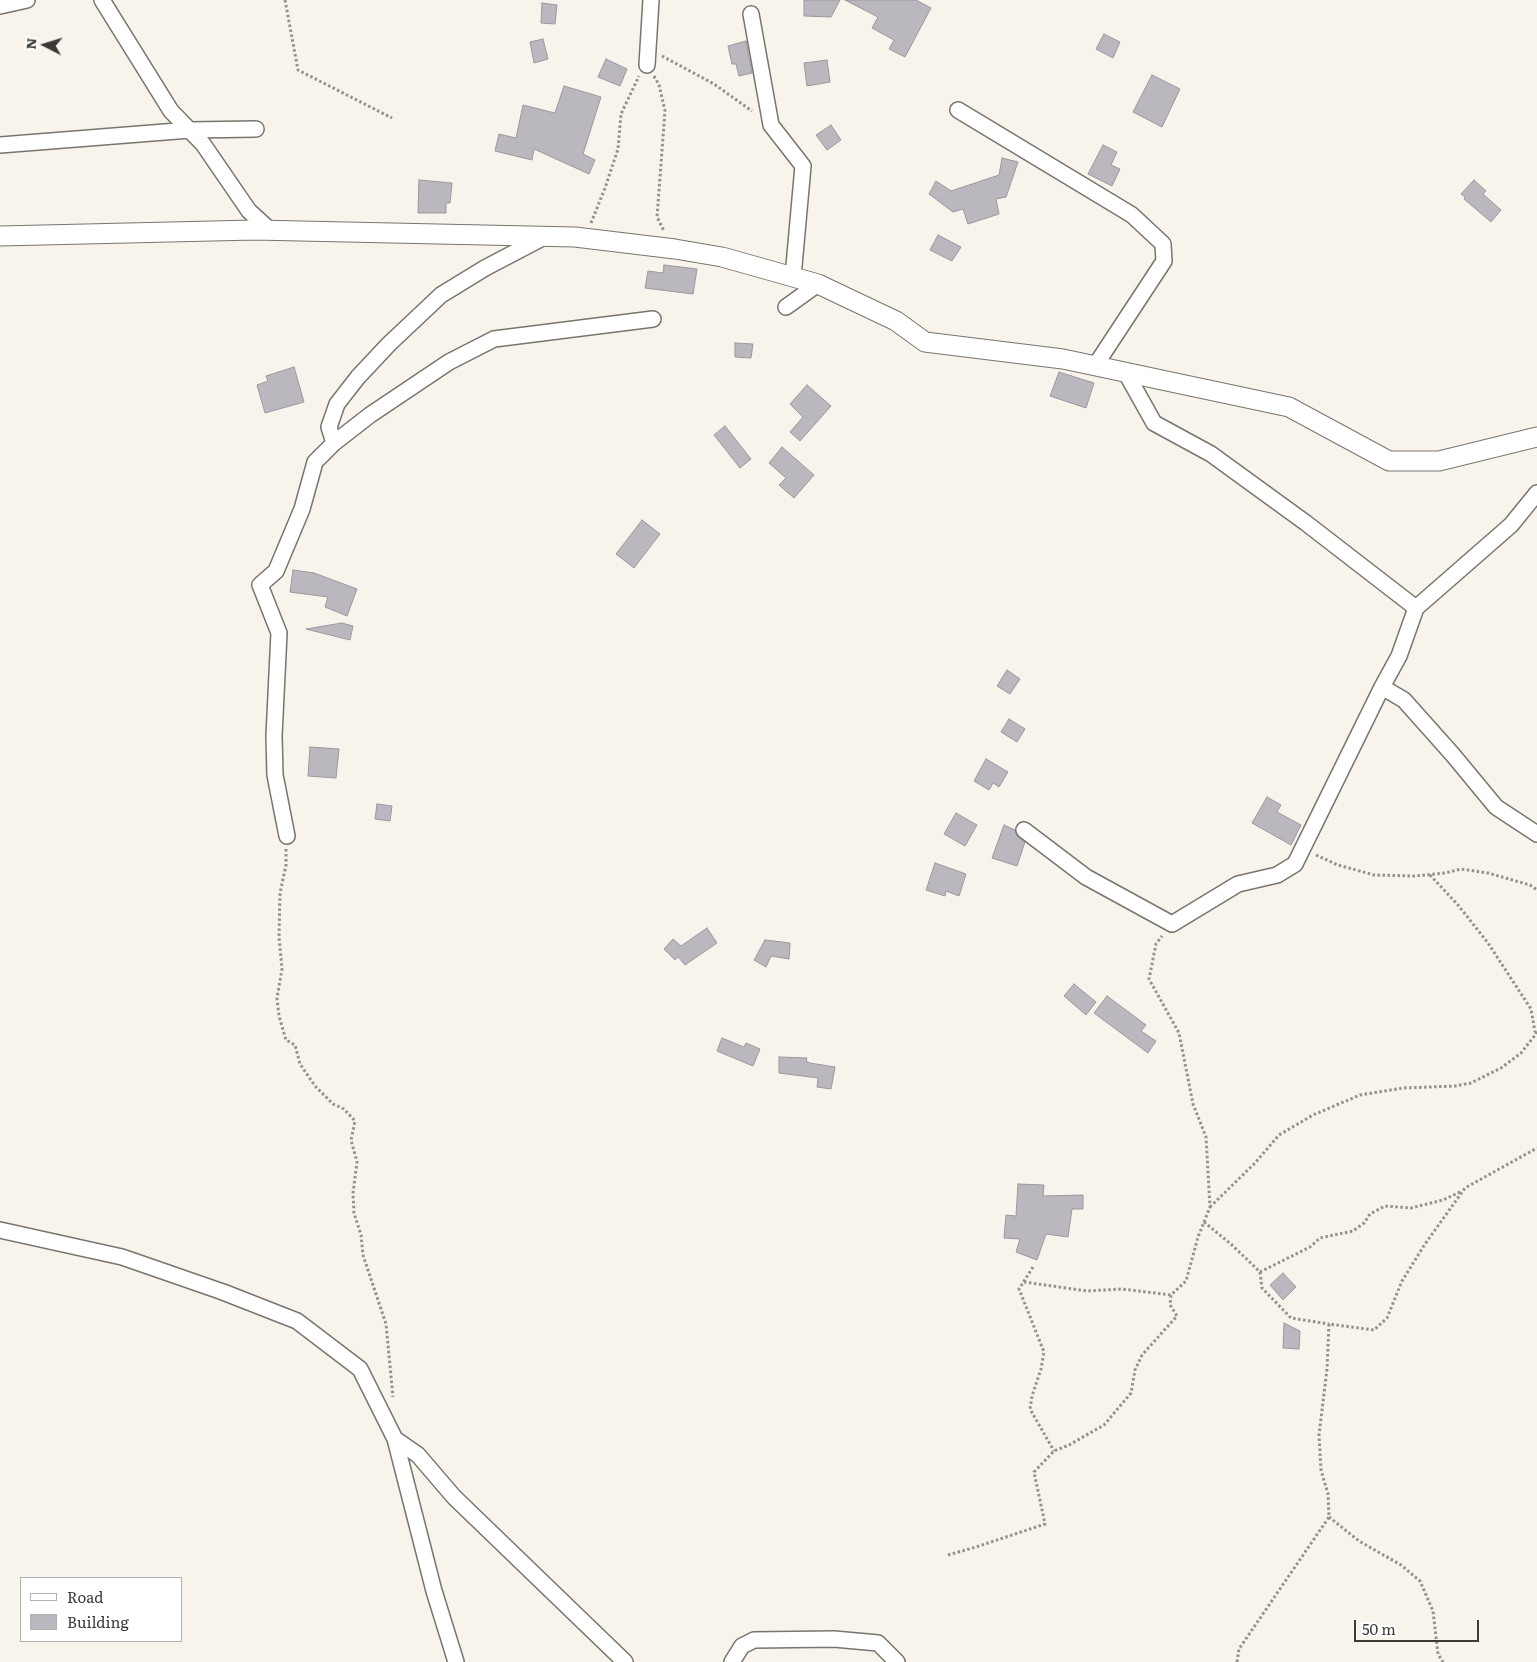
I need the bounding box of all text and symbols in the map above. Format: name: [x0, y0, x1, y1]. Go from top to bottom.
north arrow: [20, 20, 70, 70]
text: N: [20, 37, 41, 50]
legend: [20, 1577, 182, 1642]
text: Road: [67, 1585, 103, 1608]
text: Building: [67, 1610, 129, 1633]
scale bar: [1357, 1610, 1482, 1642]
text: 50 m: [1362, 1617, 1396, 1640]

